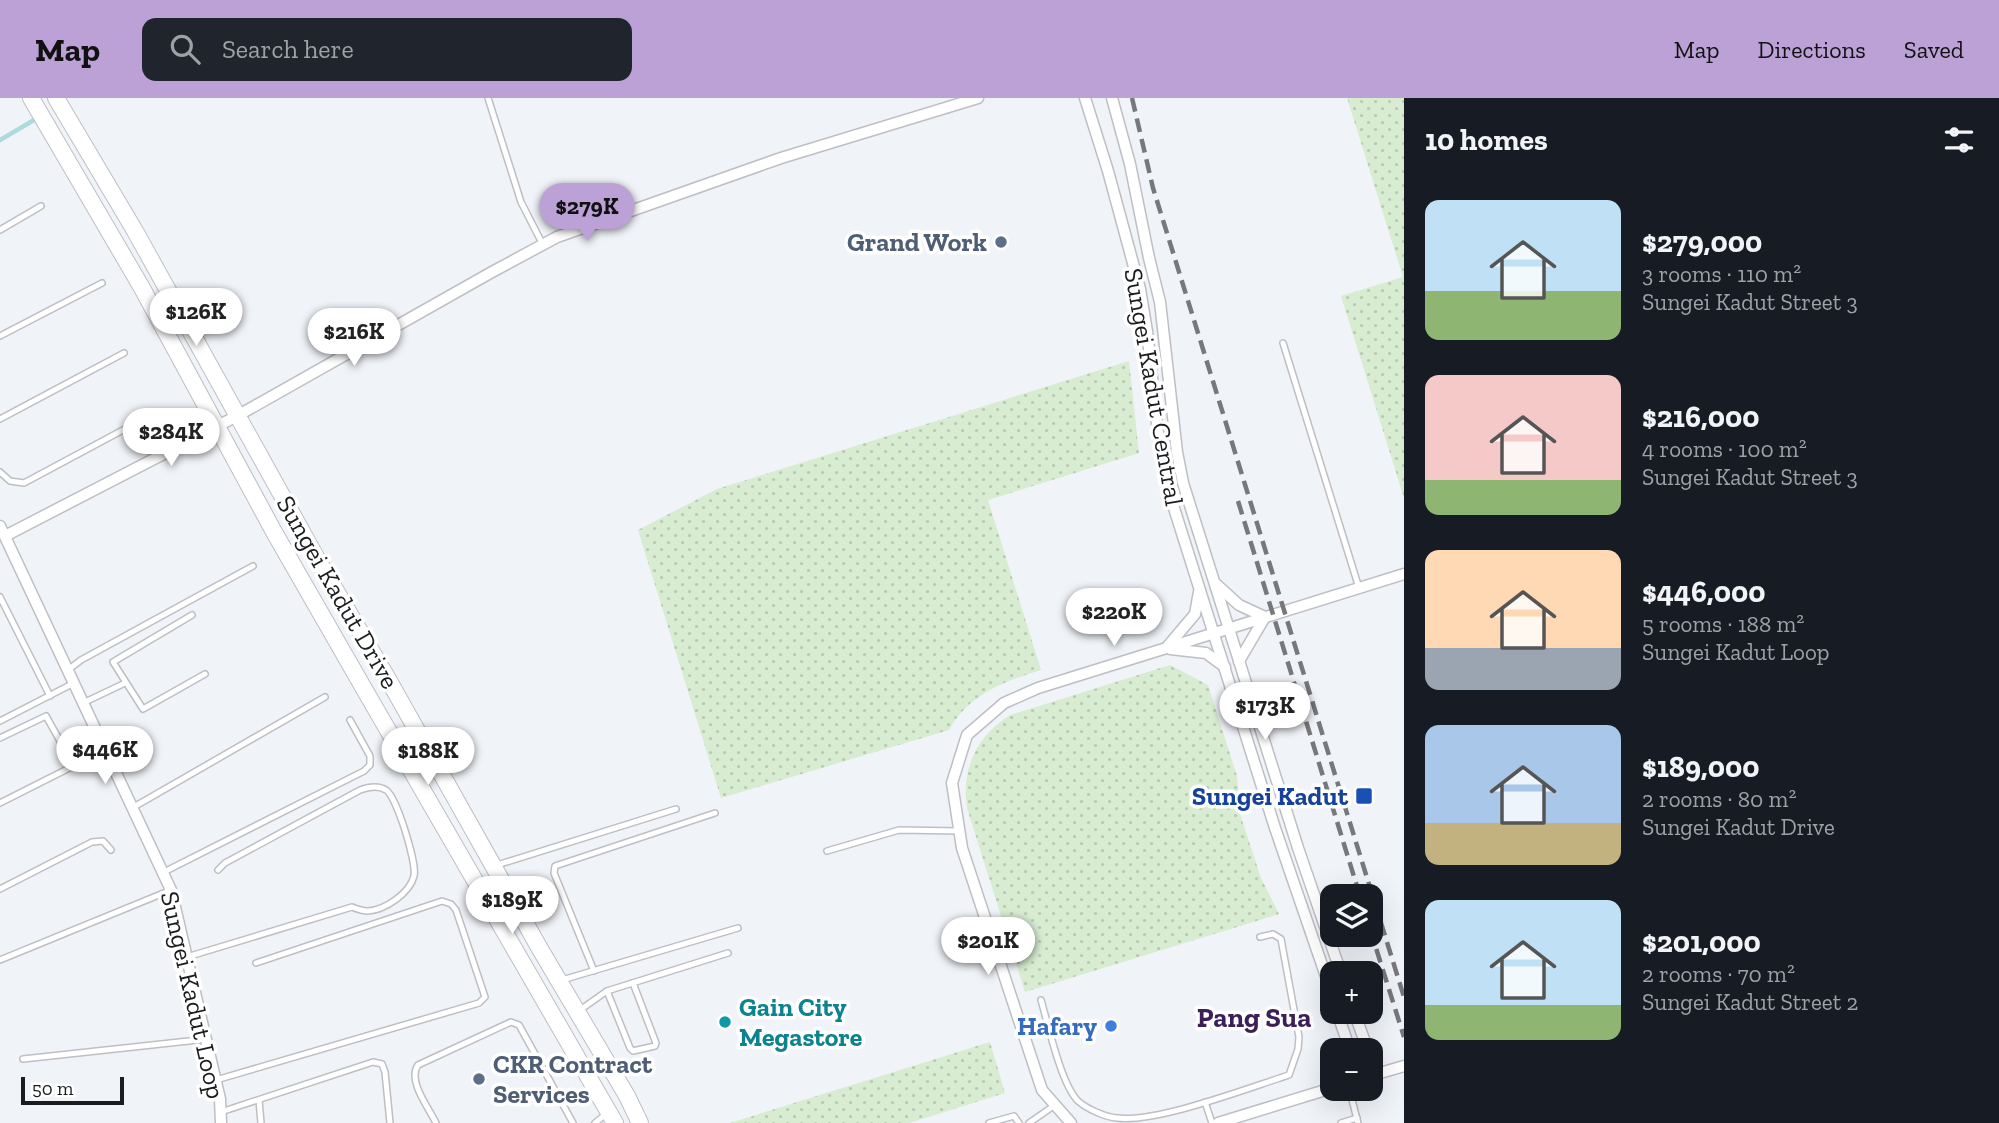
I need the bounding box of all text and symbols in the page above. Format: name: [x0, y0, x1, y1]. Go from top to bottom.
search box: [142, 18, 632, 81]
text: Map: [35, 30, 100, 69]
icon: search: [166, 30, 204, 68]
text: Search here: [222, 33, 354, 65]
text: Map: [1674, 35, 1720, 64]
text: Directions: [1758, 35, 1866, 64]
text: Saved: [1904, 35, 1964, 64]
icon: filters: [1940, 121, 1978, 159]
text: 10 homes: [1425, 122, 1548, 158]
pin: $279K: [538, 184, 636, 243]
text: $279K: [556, 192, 618, 220]
text: $279,000: [1642, 224, 1762, 260]
place label: Grand Work: [847, 226, 988, 258]
icon: home: [1481, 228, 1565, 312]
marker: Grand Work: [993, 234, 1009, 250]
text: 3 rooms · 110 m²: [1642, 260, 1801, 288]
street label: Sungei Kadut Central: [1117, 266, 1191, 508]
pin: $126K: [147, 288, 245, 348]
text: Sungei Kadut Street 3: [1642, 288, 1858, 316]
text: $126K: [166, 297, 226, 325]
pin: $216K: [305, 308, 403, 368]
text: $216K: [324, 317, 384, 345]
text: $216,000: [1642, 399, 1760, 435]
icon: home: [1481, 403, 1565, 487]
pin: $284K: [122, 408, 220, 468]
text: $284K: [139, 417, 203, 445]
text: 4 rooms · 100 m²: [1642, 435, 1807, 463]
text: Sungei Kadut Street 3: [1642, 463, 1858, 491]
street label: Sungei Kadut Drive: [270, 490, 406, 694]
text: $446,000: [1642, 574, 1766, 610]
icon: home: [1481, 578, 1565, 662]
pin: $220K: [1065, 588, 1163, 648]
text: $220K: [1082, 597, 1146, 625]
text: 5 rooms · 188 m²: [1642, 610, 1804, 638]
text: Sungei Kadut Loop: [1642, 638, 1829, 666]
pin: $173K: [1216, 682, 1314, 742]
text: $173K: [1235, 691, 1295, 719]
pin: $446K: [56, 726, 154, 786]
pin: $188K: [379, 728, 477, 787]
text: $446K: [72, 735, 138, 763]
text: $188K: [398, 736, 458, 764]
text: $189,000: [1642, 749, 1760, 785]
icon: home: [1481, 753, 1565, 837]
place label: Sungei Kadut: [1192, 780, 1349, 812]
text: 2 rooms · 80 m²: [1642, 785, 1796, 813]
marker: Sungei Kadut: [1354, 786, 1374, 806]
text: Sungei Kadut Drive: [1642, 813, 1835, 841]
pin: $189K: [463, 876, 561, 936]
map controls: [1320, 884, 1383, 1101]
button: layers: [1320, 884, 1383, 947]
text: $189K: [482, 885, 542, 913]
street label: Sungei Kadut Loop: [154, 888, 232, 1102]
pin: $201K: [939, 918, 1037, 977]
text: $201,000: [1642, 924, 1761, 960]
text: $201K: [957, 926, 1019, 954]
icon: home: [1481, 928, 1565, 1012]
text: 2 rooms · 70 m²: [1642, 960, 1795, 988]
button: +: [1320, 961, 1383, 1024]
text: Sungei Kadut Street 2: [1642, 988, 1858, 1016]
place label: Gain City Megastore: [739, 991, 863, 1053]
district label: Pang Sua: [1197, 1001, 1311, 1034]
place label: Hafary: [1017, 1010, 1097, 1042]
marker: Gain City Megastore: [717, 1014, 733, 1030]
marker: Hafary: [1103, 1018, 1119, 1034]
button: −: [1320, 1038, 1383, 1101]
place label: CKR Contract Services: [493, 1048, 653, 1110]
marker: CKR Contract Services: [471, 1071, 487, 1087]
scale bar: [21, 1074, 124, 1106]
text: 50 m: [32, 1077, 73, 1100]

